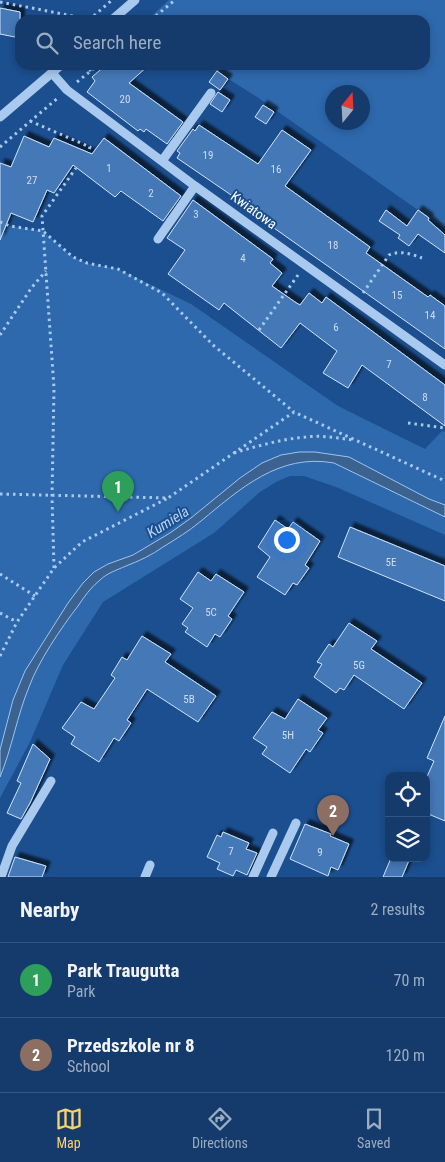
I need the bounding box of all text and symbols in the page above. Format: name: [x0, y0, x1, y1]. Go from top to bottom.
search box: [15, 15, 430, 70]
icon: search: [33, 29, 61, 57]
text: Search here: [73, 31, 161, 54]
north arrow: [325, 85, 370, 130]
house number: 20: [120, 93, 130, 106]
house number: 19: [203, 149, 213, 162]
house number: 1: [106, 162, 112, 175]
house number: 16: [271, 163, 281, 176]
house number: 27: [27, 174, 37, 187]
house number: 2: [148, 187, 154, 200]
street label: Kwiatowa: [228, 188, 280, 232]
house number: 3: [193, 208, 199, 221]
house number: 18: [328, 239, 338, 252]
house number: 4: [240, 252, 246, 265]
house number: 15: [392, 289, 402, 302]
house number: 14: [425, 309, 436, 322]
house number: 6: [333, 321, 339, 334]
house number: 7: [386, 358, 392, 371]
house number: 8: [422, 391, 428, 404]
pin: 1: [102, 471, 134, 512]
water label: Kumiela: [144, 502, 192, 542]
your location: [274, 527, 300, 553]
house number: 5E: [386, 556, 397, 569]
house number: 5C: [205, 606, 217, 619]
house number: 5G: [353, 659, 365, 672]
house number: 5B: [183, 693, 195, 706]
house number: 5H: [282, 729, 294, 742]
map controls: [385, 772, 430, 862]
button: locate: [385, 772, 430, 817]
pin: 2: [317, 795, 349, 836]
button: layers: [385, 817, 430, 862]
house number: 7: [228, 845, 234, 858]
house number: 9: [317, 846, 323, 859]
text: Nearby: [20, 898, 79, 922]
text: 2 results: [370, 900, 425, 919]
text: Park Traugutta: [67, 959, 179, 982]
text: 1: [32, 971, 40, 990]
text: 70 m: [393, 971, 425, 990]
text: Park: [67, 982, 96, 1001]
text: Przedszkole nr 8: [67, 1034, 195, 1057]
text: 2: [32, 1046, 40, 1065]
text: 120 m: [386, 1046, 425, 1065]
text: School: [67, 1057, 110, 1076]
tab: Map: [55, 1105, 83, 1151]
tab: Directions: [192, 1105, 248, 1151]
tab: Saved: [357, 1105, 390, 1151]

